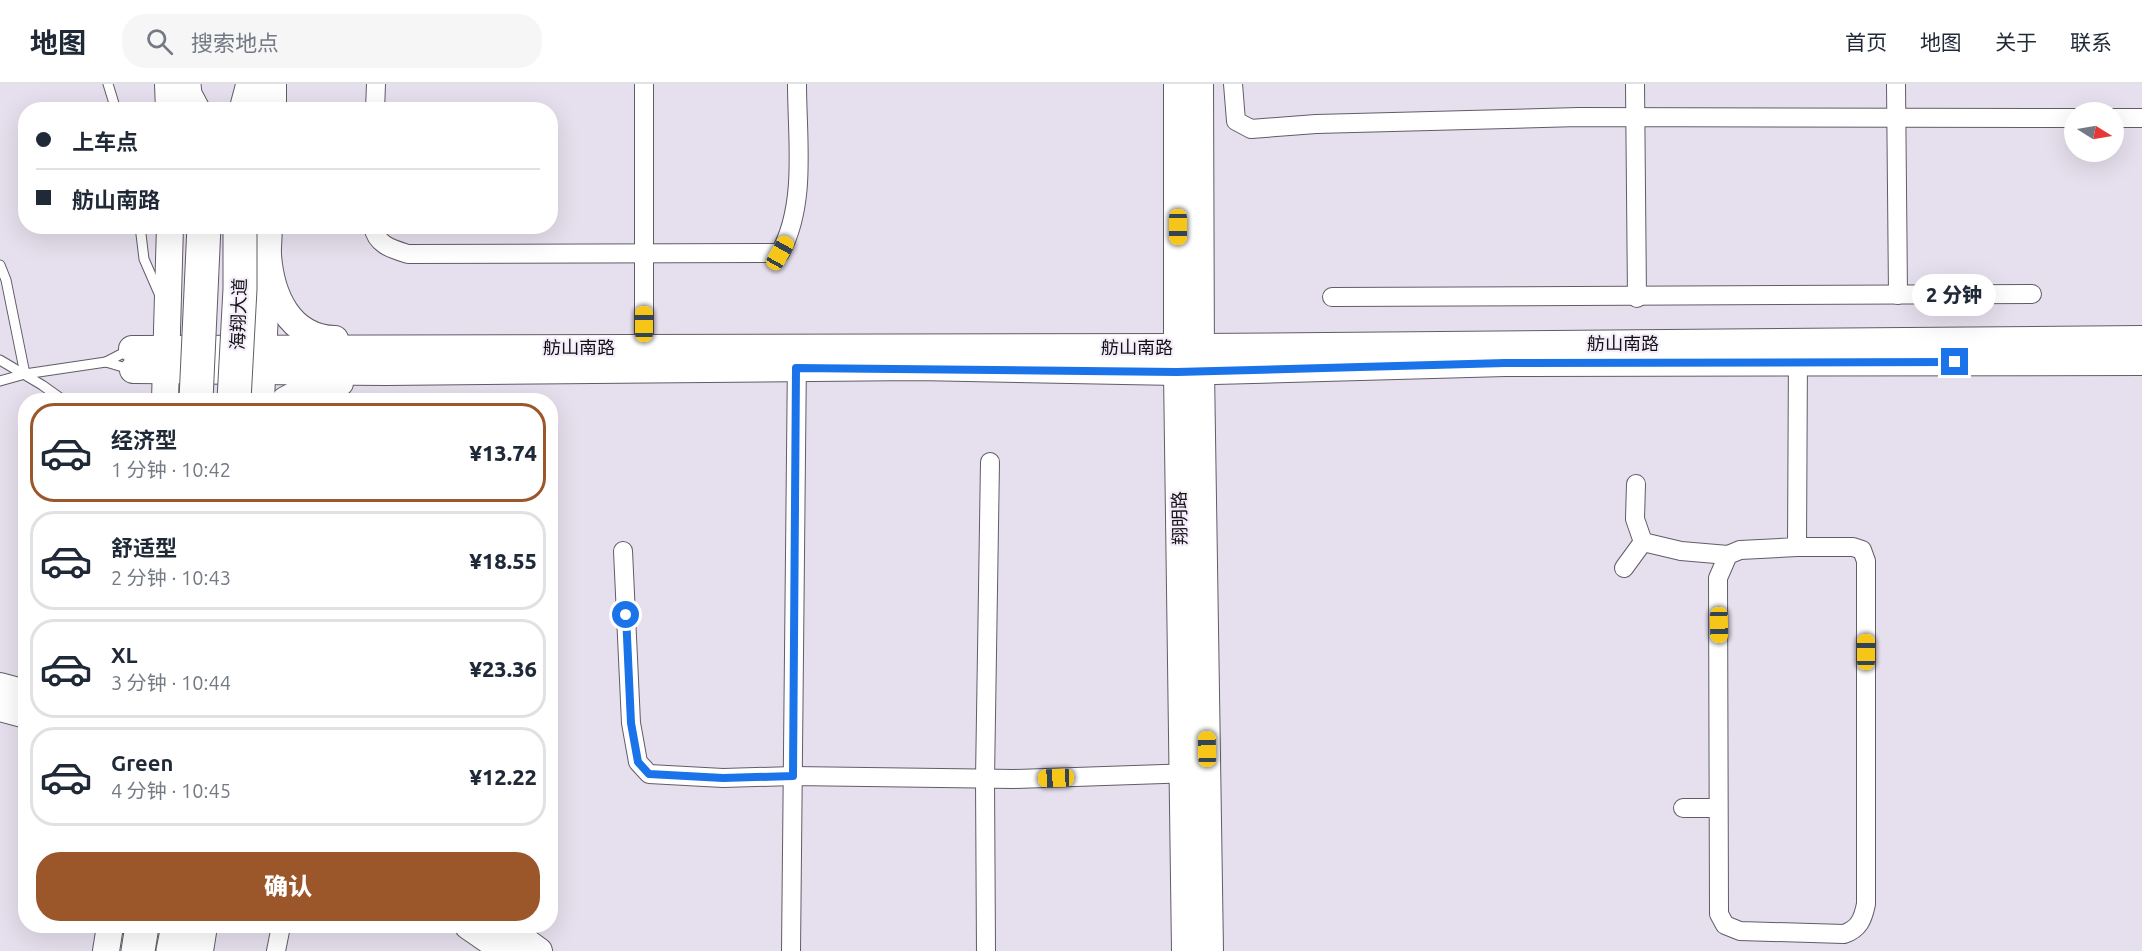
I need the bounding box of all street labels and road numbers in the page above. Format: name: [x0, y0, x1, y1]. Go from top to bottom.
street label: 海翔大道: [227, 278, 249, 350]
street label: 舫山南路: [1587, 333, 1659, 353]
street label: 舫山南路: [543, 337, 615, 357]
street label: 舫山南路: [1101, 337, 1173, 357]
street label: 翔明路: [1169, 491, 1189, 545]

